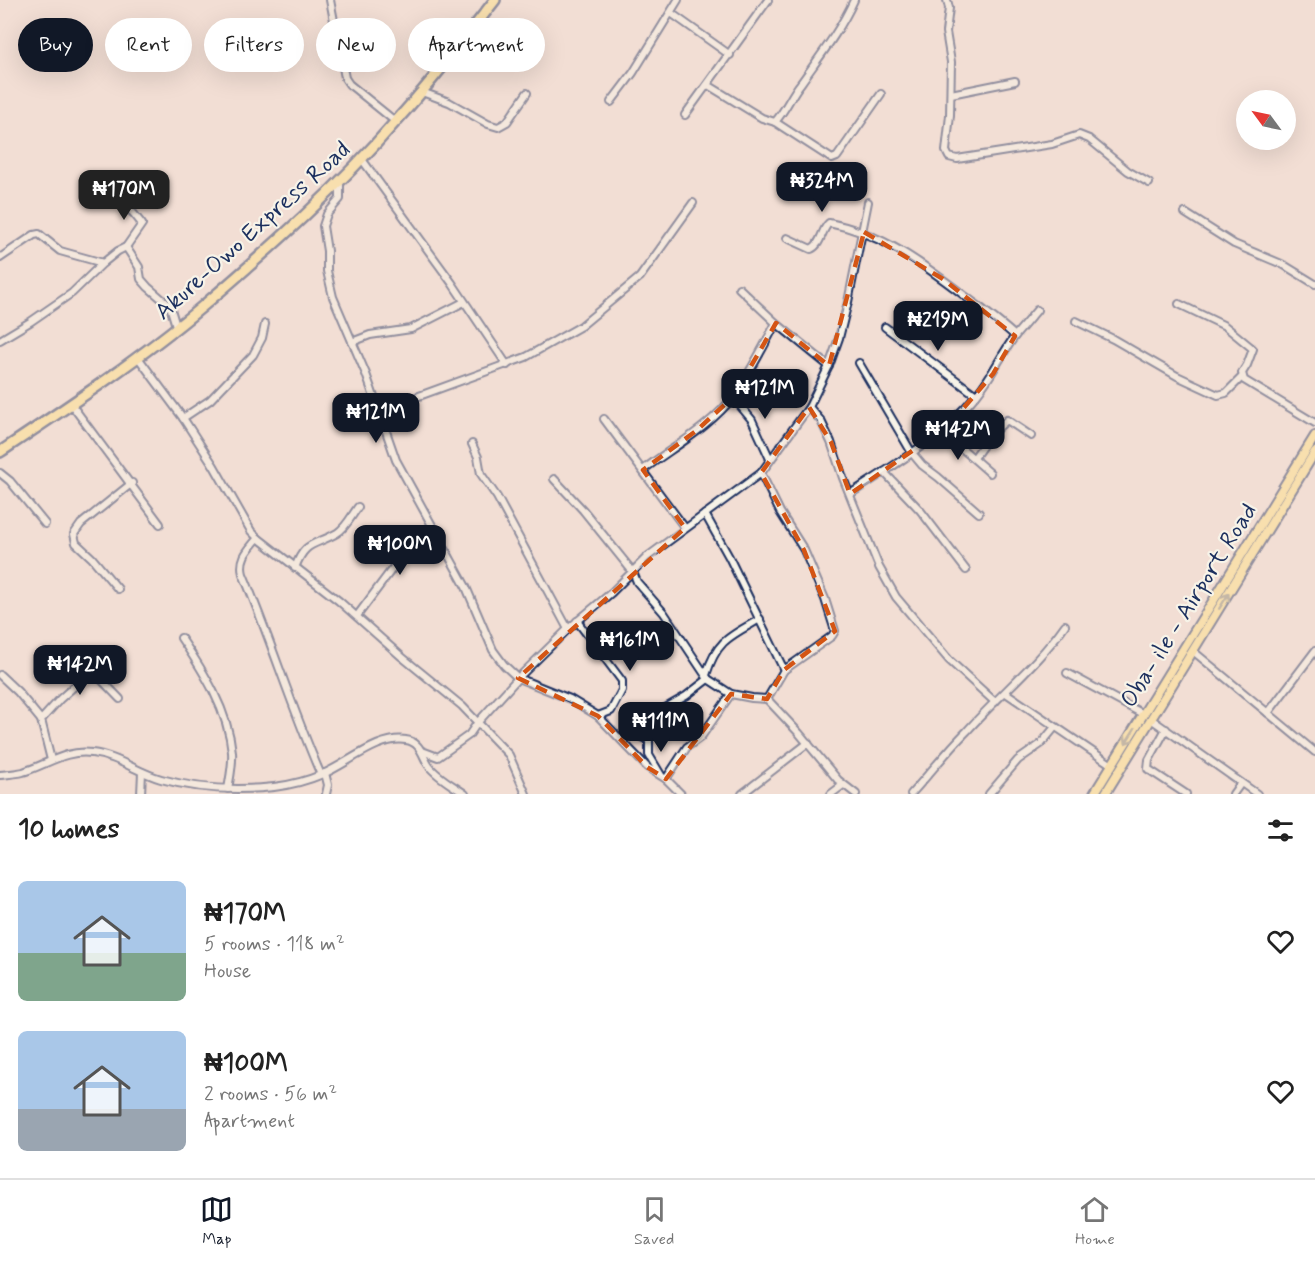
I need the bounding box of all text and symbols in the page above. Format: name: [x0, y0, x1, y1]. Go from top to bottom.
chip: Buy: [18, 18, 93, 72]
chip: Rent: [105, 18, 192, 72]
chip: Filters: [204, 18, 304, 72]
chip: New: [316, 18, 396, 72]
chip: Apartment: [408, 18, 545, 72]
north arrow: [1236, 90, 1296, 150]
map controls: [1236, 90, 1296, 150]
street label: Akure-Owo Express Road: [149, 135, 357, 327]
pin: ₦324M: [780, 162, 864, 213]
text: ₦324M: [790, 168, 854, 195]
pin: ₦170M: [82, 170, 166, 221]
text: ₦170M: [92, 176, 156, 203]
pin: ₦219M: [896, 301, 980, 352]
text: ₦219M: [908, 307, 968, 334]
pin: ₦121M: [723, 369, 807, 420]
text: ₦121M: [735, 375, 795, 402]
pin: ₦121M: [334, 393, 418, 444]
text: ₦121M: [346, 399, 406, 426]
pin: ₦142M: [916, 410, 1000, 461]
text: ₦142M: [926, 416, 990, 443]
street label: Oba- ile - Airport Road: [1114, 498, 1265, 714]
pin: ₦100M: [358, 525, 442, 576]
text: ₦100M: [368, 531, 432, 558]
one-way arrow: [1218, 593, 1230, 610]
pin: ₦161M: [588, 621, 672, 672]
text: ₦161M: [600, 627, 660, 654]
pin: ₦142M: [38, 645, 122, 696]
text: ₦142M: [48, 651, 112, 678]
pin: ₦111M: [619, 702, 703, 753]
text: ₦111M: [632, 708, 690, 735]
one-way arrow: [1123, 727, 1135, 744]
text: 10 homes: [18, 813, 119, 847]
icon: filters: [1264, 814, 1297, 847]
text: ₦170M: [204, 897, 286, 931]
icon: home: [66, 905, 138, 977]
icon: heart: [1264, 925, 1297, 958]
text: 5 rooms · 118 m²: [204, 931, 345, 958]
text: House: [204, 958, 251, 985]
text: ₦100M: [204, 1047, 288, 1081]
icon: home: [66, 1055, 138, 1127]
icon: heart: [1264, 1075, 1297, 1108]
text: 2 rooms · 56 m²: [204, 1081, 337, 1108]
text: Apartment: [204, 1108, 295, 1135]
tab: Map: [200, 1193, 233, 1250]
tab: Saved: [634, 1193, 674, 1250]
tab: Home: [1075, 1193, 1115, 1250]

